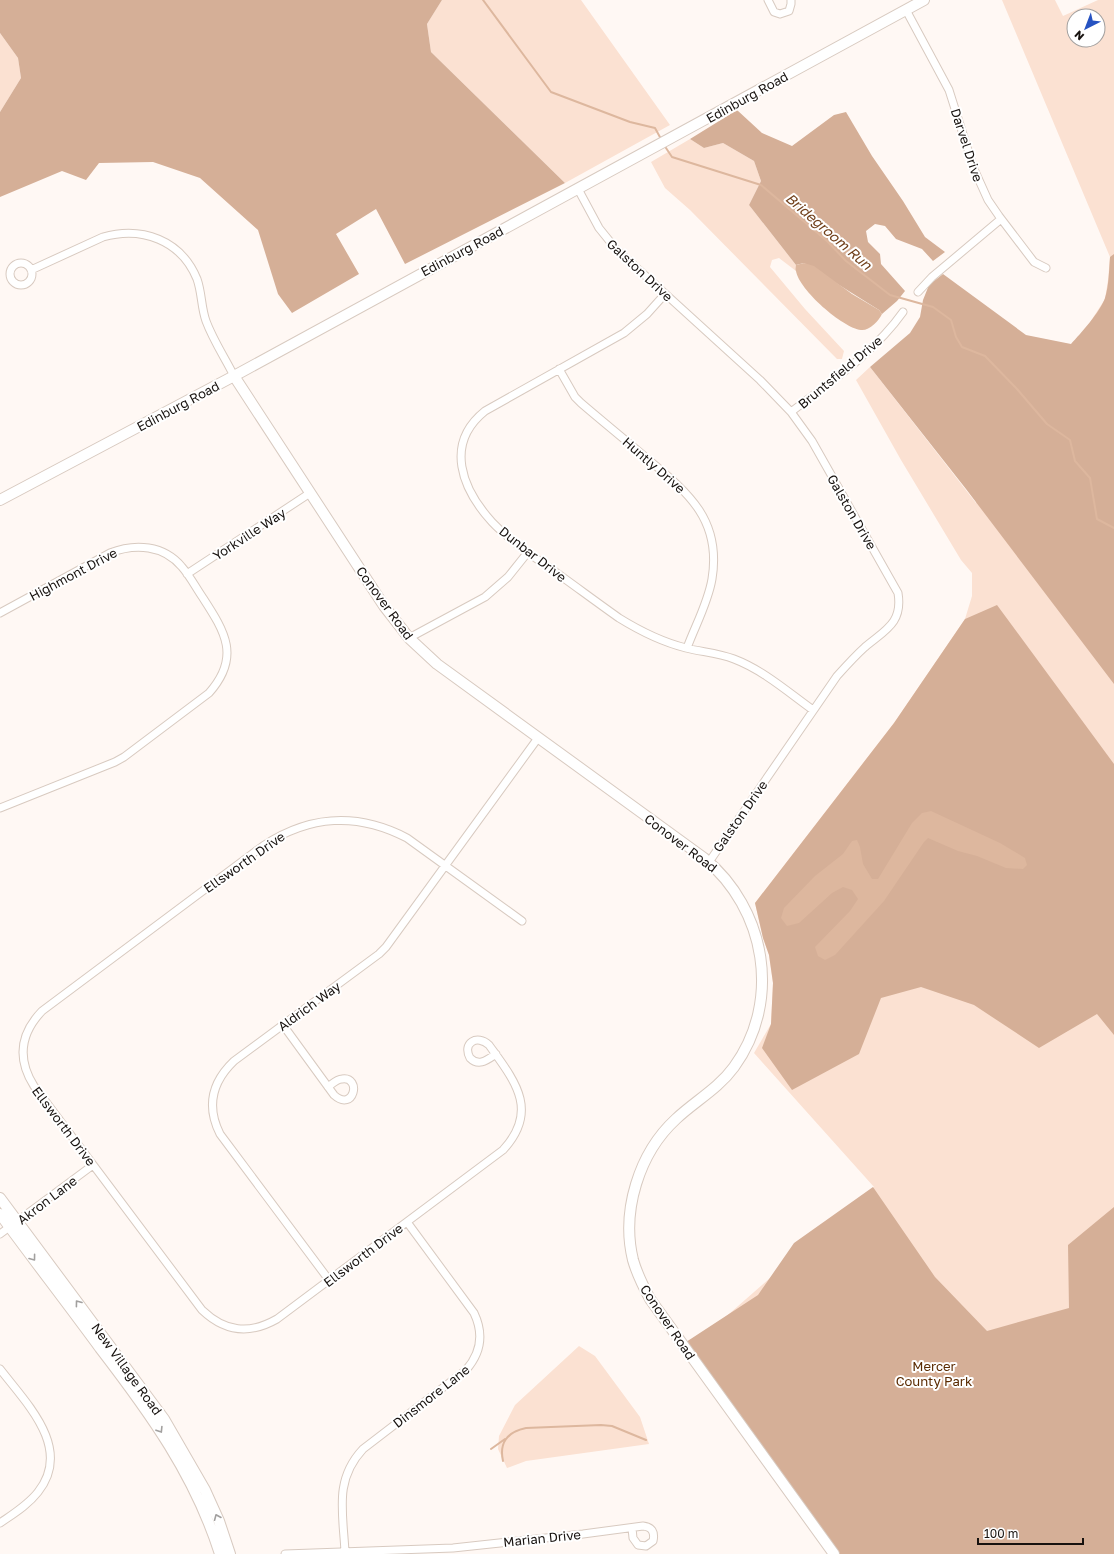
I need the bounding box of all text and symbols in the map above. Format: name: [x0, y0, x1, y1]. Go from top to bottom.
north arrow: [1066, 8, 1106, 48]
text: N: [1072, 28, 1086, 43]
street label: Edinburg Road: [703, 68, 791, 126]
street label: Darvel Drive: [948, 106, 986, 184]
water label: Bridegroom Run: [783, 189, 876, 274]
street label: Edinburg Road: [418, 223, 506, 279]
street label: Galston Drive: [604, 235, 676, 305]
street label: Bruntsfield Drive: [795, 332, 885, 412]
street label: Edinburg Road: [134, 378, 222, 434]
street label: Huntly Drive: [620, 434, 688, 496]
street label: Galston Drive: [824, 472, 880, 552]
street label: Yorkville Way: [210, 504, 289, 564]
street label: Dunbar Drive: [496, 523, 570, 585]
street label: Highmont Drive: [26, 544, 120, 604]
street label: Conover Road: [353, 563, 417, 643]
street label: Galston Drive: [709, 777, 771, 855]
street label: Conover Road: [641, 810, 721, 876]
street label: Ellsworth Drive: [200, 828, 288, 896]
street label: Aldrich Way: [274, 977, 344, 1034]
street label: Ellsworth Drive: [29, 1083, 99, 1169]
street label: Akron Lane: [14, 1172, 80, 1228]
street label: Ellsworth Drive: [320, 1220, 406, 1290]
one-way arrow: [28, 1254, 35, 1261]
street label: Conover Road: [637, 1282, 699, 1362]
one-way arrow: [76, 1301, 83, 1308]
street label: New Village Road: [88, 1320, 166, 1418]
park label: Mercer County Park: [896, 1358, 973, 1389]
street label: Dinsmore Lane: [389, 1361, 473, 1431]
one-way arrow: [156, 1426, 163, 1433]
one-way arrow: [214, 1514, 222, 1522]
scale bar: [978, 1520, 1083, 1546]
street label: Marian Drive: [502, 1526, 582, 1550]
text: 100 m: [984, 1526, 1018, 1541]

